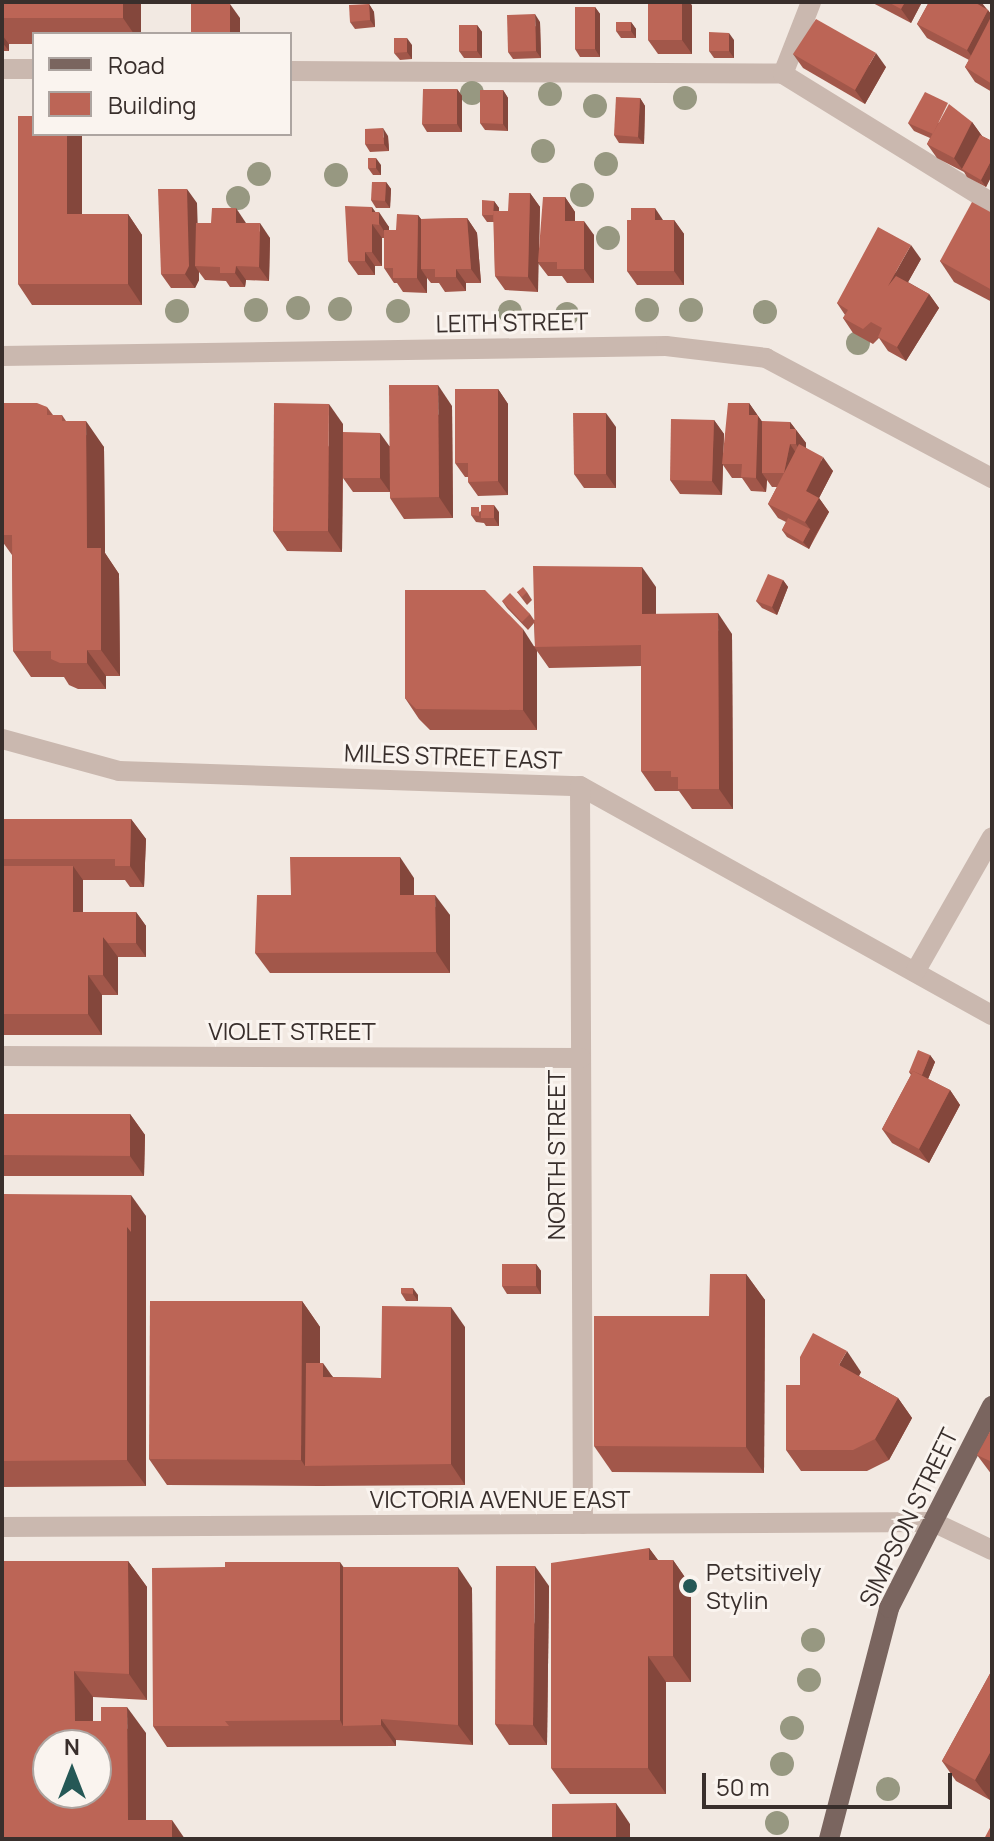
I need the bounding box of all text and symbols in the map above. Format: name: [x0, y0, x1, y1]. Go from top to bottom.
legend: [32, 32, 292, 136]
text: Road: [108, 48, 165, 81]
text: Building: [108, 88, 196, 121]
street label: LEITH STREET: [435, 306, 589, 338]
street label: MILES STREET EAST: [343, 738, 563, 774]
street label: VIOLET STREET: [208, 1017, 376, 1045]
street label: NORTH STREET: [542, 1070, 570, 1240]
street label: SIMPSON STREET: [852, 1423, 964, 1611]
street label: VICTORIA AVENUE EAST: [370, 1485, 630, 1513]
place label: Petsitively Stylin: [706, 1558, 821, 1614]
marker: Petsitively Stylin: [681, 1577, 699, 1595]
north arrow: [32, 1729, 112, 1809]
text: N: [64, 1732, 80, 1762]
scale bar: [706, 1757, 956, 1807]
text: 50 m: [716, 1770, 770, 1803]

